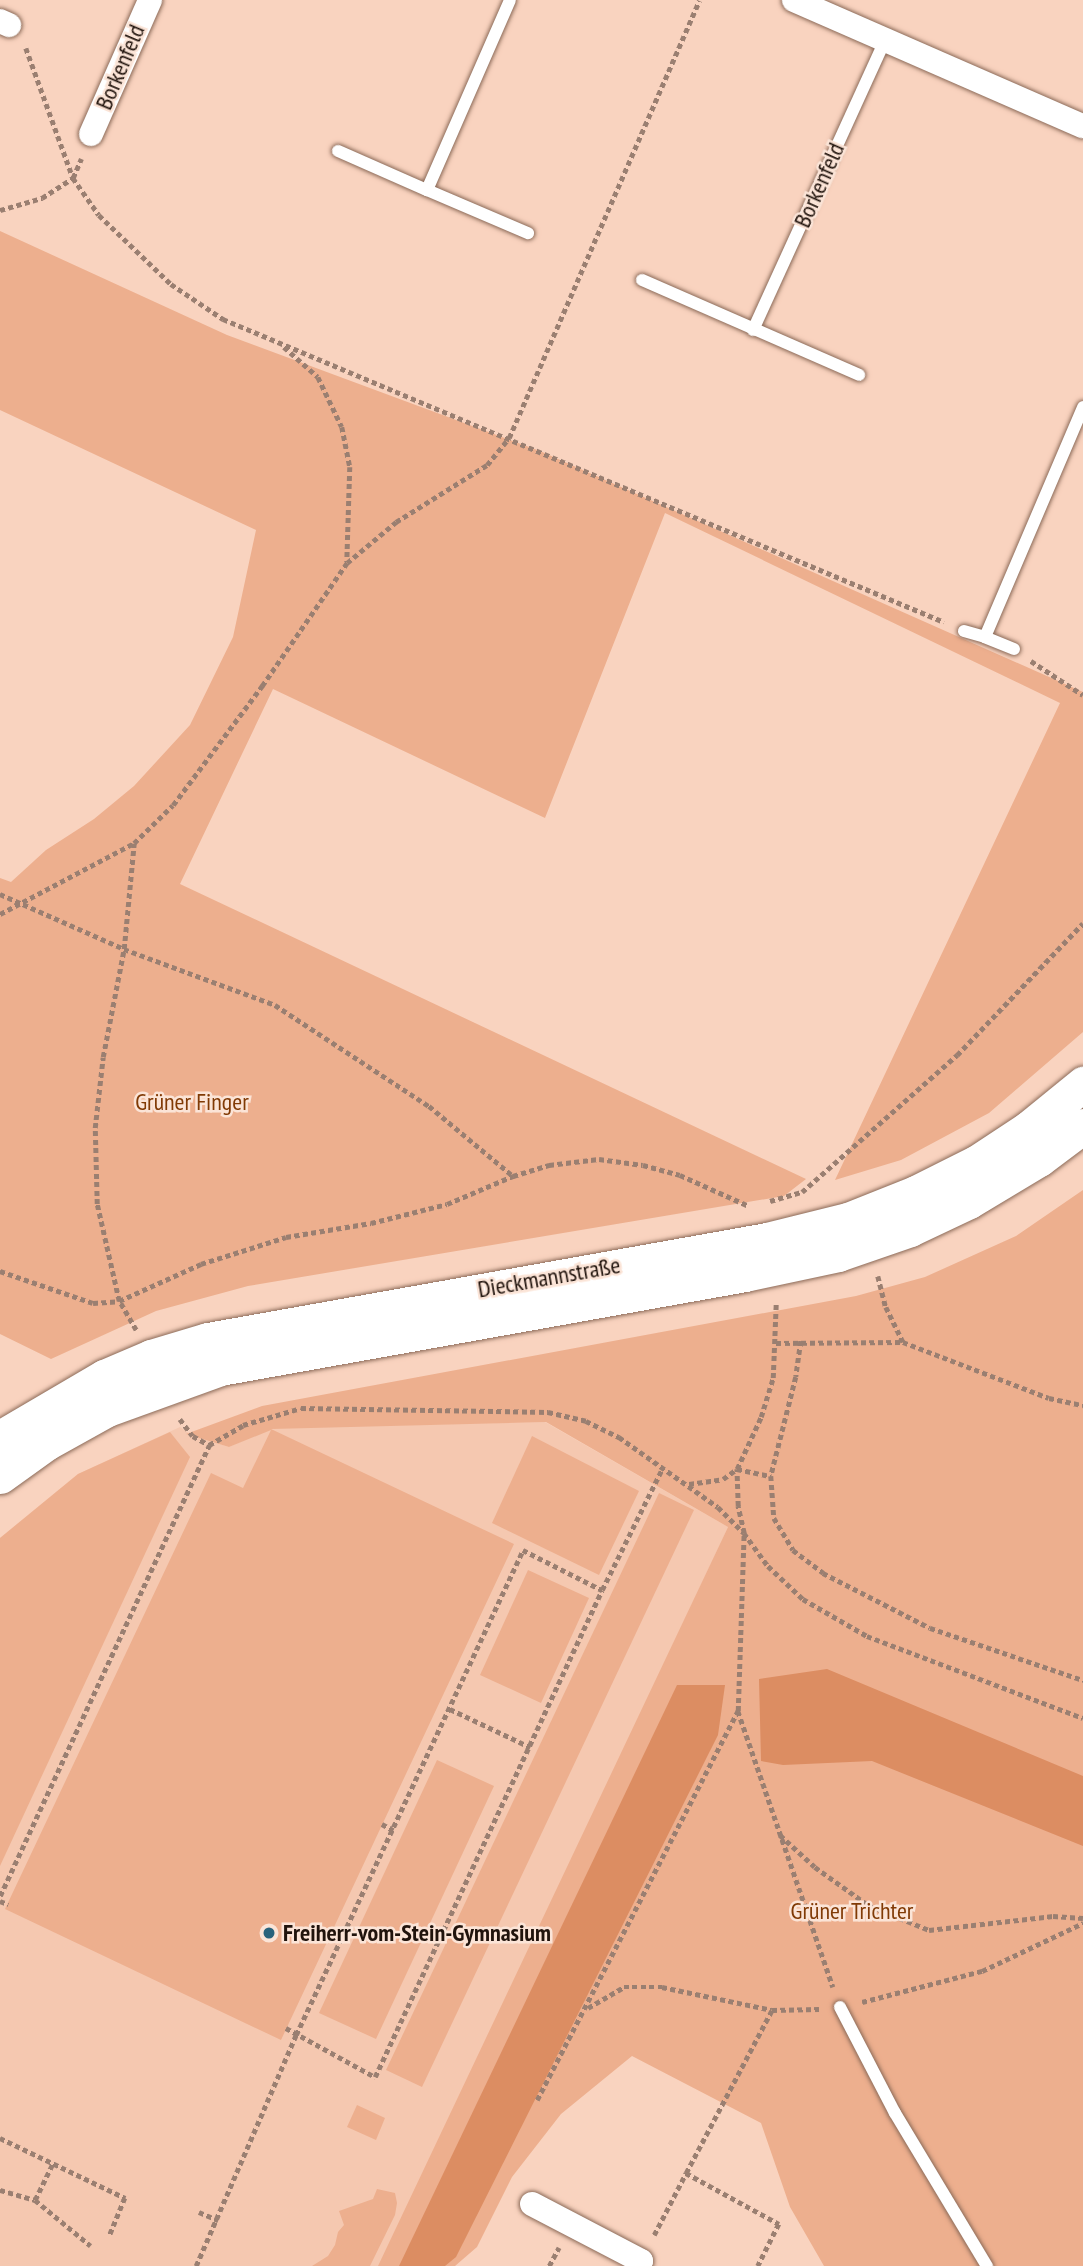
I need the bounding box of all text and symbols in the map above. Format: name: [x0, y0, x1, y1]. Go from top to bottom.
street label: Borkenfeld: [89, 20, 151, 114]
street label: Borkenfeld: [788, 138, 850, 232]
park label: Grüner Finger: [135, 1088, 249, 1116]
street label: Dieckmannstraße: [475, 1250, 623, 1304]
park label: Grüner Trichter: [790, 1897, 914, 1925]
place label: Freiherr-vom-Stein-Gymnasium: [283, 1919, 551, 1947]
marker: Freiherr-vom-Stein-Gymnasium: [261, 1925, 277, 1941]

